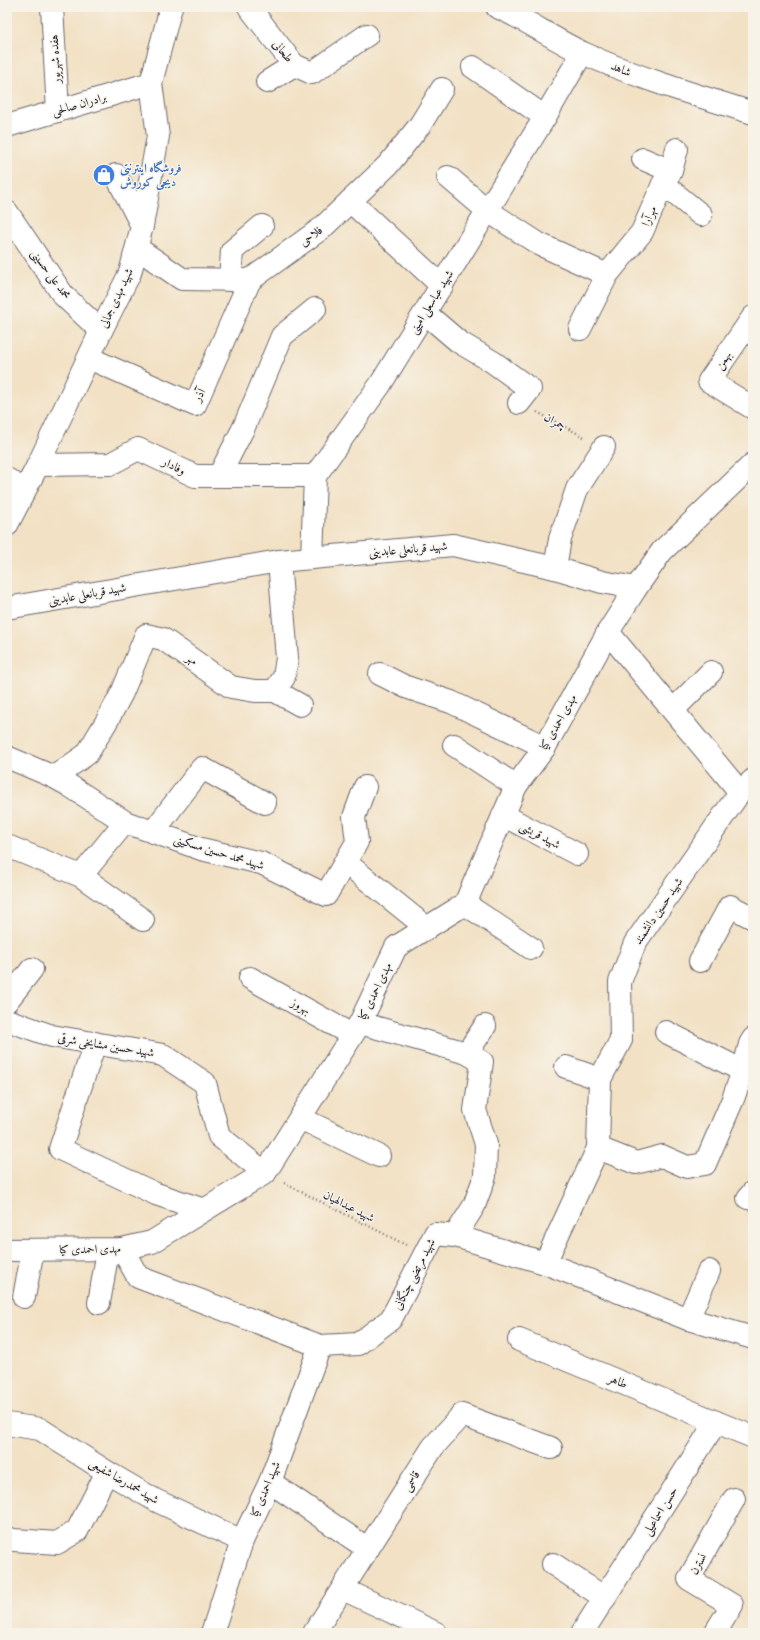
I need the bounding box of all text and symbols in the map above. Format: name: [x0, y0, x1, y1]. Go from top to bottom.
street label: هفده شهریور: [47, 34, 65, 85]
street label: طحانی: [268, 37, 296, 66]
street label: شاهد: [608, 59, 633, 81]
street label: برادران صالحی: [50, 90, 108, 120]
place label: فروشگاه اینترنتی دیجی کوروش: [120, 160, 182, 191]
shop icon: فروشگاه اینترنتی دیجی کوروش: [91, 162, 117, 188]
street label: مهرآرا: [638, 203, 662, 229]
street label: فلاحی: [297, 223, 326, 251]
street label: محمد علی حسینی: [27, 246, 74, 303]
street label: شهید مهدی جمالی: [96, 266, 138, 331]
street label: شهید عباسعلی امینی: [406, 268, 458, 338]
street label: بهمن: [712, 348, 736, 373]
street label: آذر: [188, 384, 211, 406]
street label: چمران: [541, 410, 568, 434]
street label: وفادار: [158, 454, 188, 479]
street label: شهید قربانعلی عابدینی: [368, 539, 448, 561]
street label: شهید قربانعلی عابدینی: [47, 580, 127, 610]
street label: مهر: [181, 649, 201, 670]
street label: مهدی احمدی کیا: [537, 691, 581, 753]
street label: شهید قریشی: [516, 818, 563, 853]
street label: شهید محمد حسین مسکینی: [171, 832, 266, 874]
street label: شهید حسین دانشمند: [631, 875, 687, 948]
street label: مهدی احمدی کیا: [355, 960, 397, 1023]
street label: بهروز: [287, 995, 313, 1019]
street label: شهید حسین مشایخی شرقی: [56, 1030, 155, 1062]
street label: شهید عبدالهیان: [320, 1187, 377, 1227]
street label: شهید مرتضی چنگانی: [389, 1236, 440, 1313]
street label: مهدی احمدی کیا: [59, 1241, 121, 1259]
street label: طاهر: [604, 1370, 630, 1393]
street label: شهید محمدرضا شفیعی: [86, 1455, 161, 1508]
street label: شهید احمدی کیا: [247, 1459, 285, 1520]
street label: قاسمی: [399, 1468, 424, 1495]
street label: حسن اسماعیلی: [640, 1484, 682, 1539]
street label: نسترن: [687, 1551, 711, 1578]

